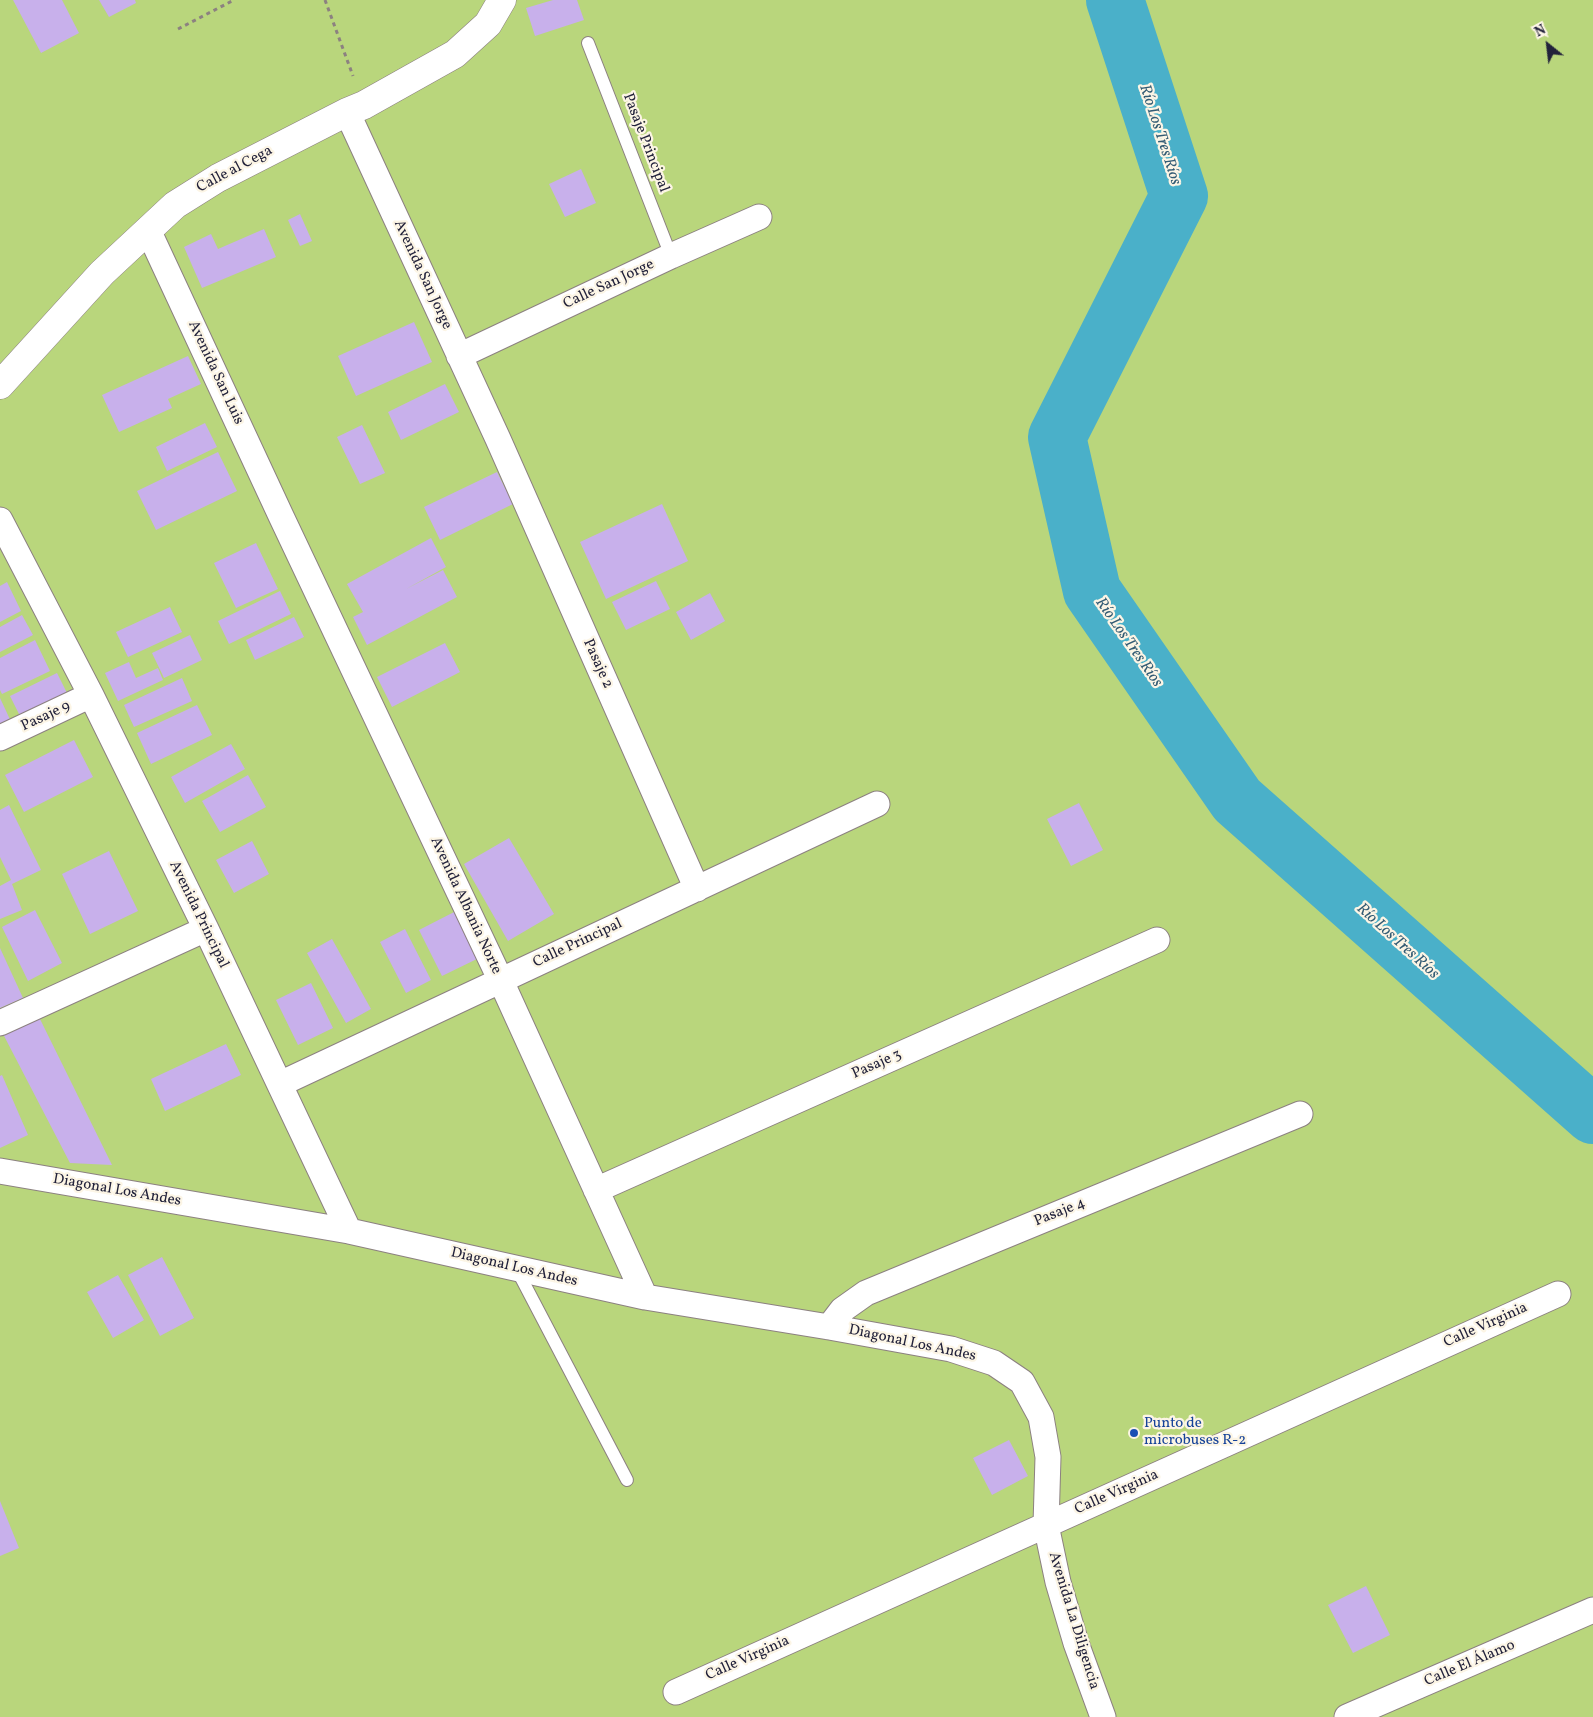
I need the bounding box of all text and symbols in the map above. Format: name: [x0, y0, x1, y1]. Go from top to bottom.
north arrow: [1523, 20, 1573, 70]
text: N: [1531, 21, 1550, 42]
water label: Río Los Tres Ríos: [1134, 82, 1184, 188]
street label: Pasaje Principal: [618, 91, 672, 195]
street label: Calle al Cega: [194, 142, 276, 198]
street label: Avenida San Jorge: [389, 217, 455, 333]
street label: Calle San Jorge: [561, 256, 657, 314]
street label: Avenida San Luis: [183, 318, 247, 428]
water label: Río Los Tres Ríos: [1090, 595, 1166, 691]
street label: Pasaje 2: [578, 636, 616, 692]
street label: Pasaje 9: [19, 698, 73, 736]
street label: Avenida Albania Norte: [425, 835, 505, 977]
street label: Avenida Principal: [164, 858, 232, 972]
water label: Río Los Tres Ríos: [1352, 900, 1442, 984]
street label: Calle Principal: [530, 915, 626, 973]
street label: Pasaje 3: [850, 1046, 904, 1084]
street label: Diagonal Los Andes: [52, 1171, 182, 1211]
street label: Pasaje 4: [1032, 1195, 1088, 1231]
street label: Diagonal Los Andes: [449, 1245, 579, 1291]
street label: Calle Virginia: [1441, 1300, 1531, 1352]
street label: Diagonal Los Andes: [847, 1322, 977, 1366]
place label: Punto de microbuses R-2: [1144, 1415, 1246, 1450]
marker: Punto de microbuses R-2: [1128, 1427, 1140, 1439]
street label: Calle Virginia: [1072, 1467, 1162, 1519]
street label: Avenida La Diligencia: [1044, 1550, 1102, 1692]
street label: Calle Virginia: [703, 1633, 793, 1685]
street label: Calle El Álamo: [1422, 1637, 1518, 1691]

